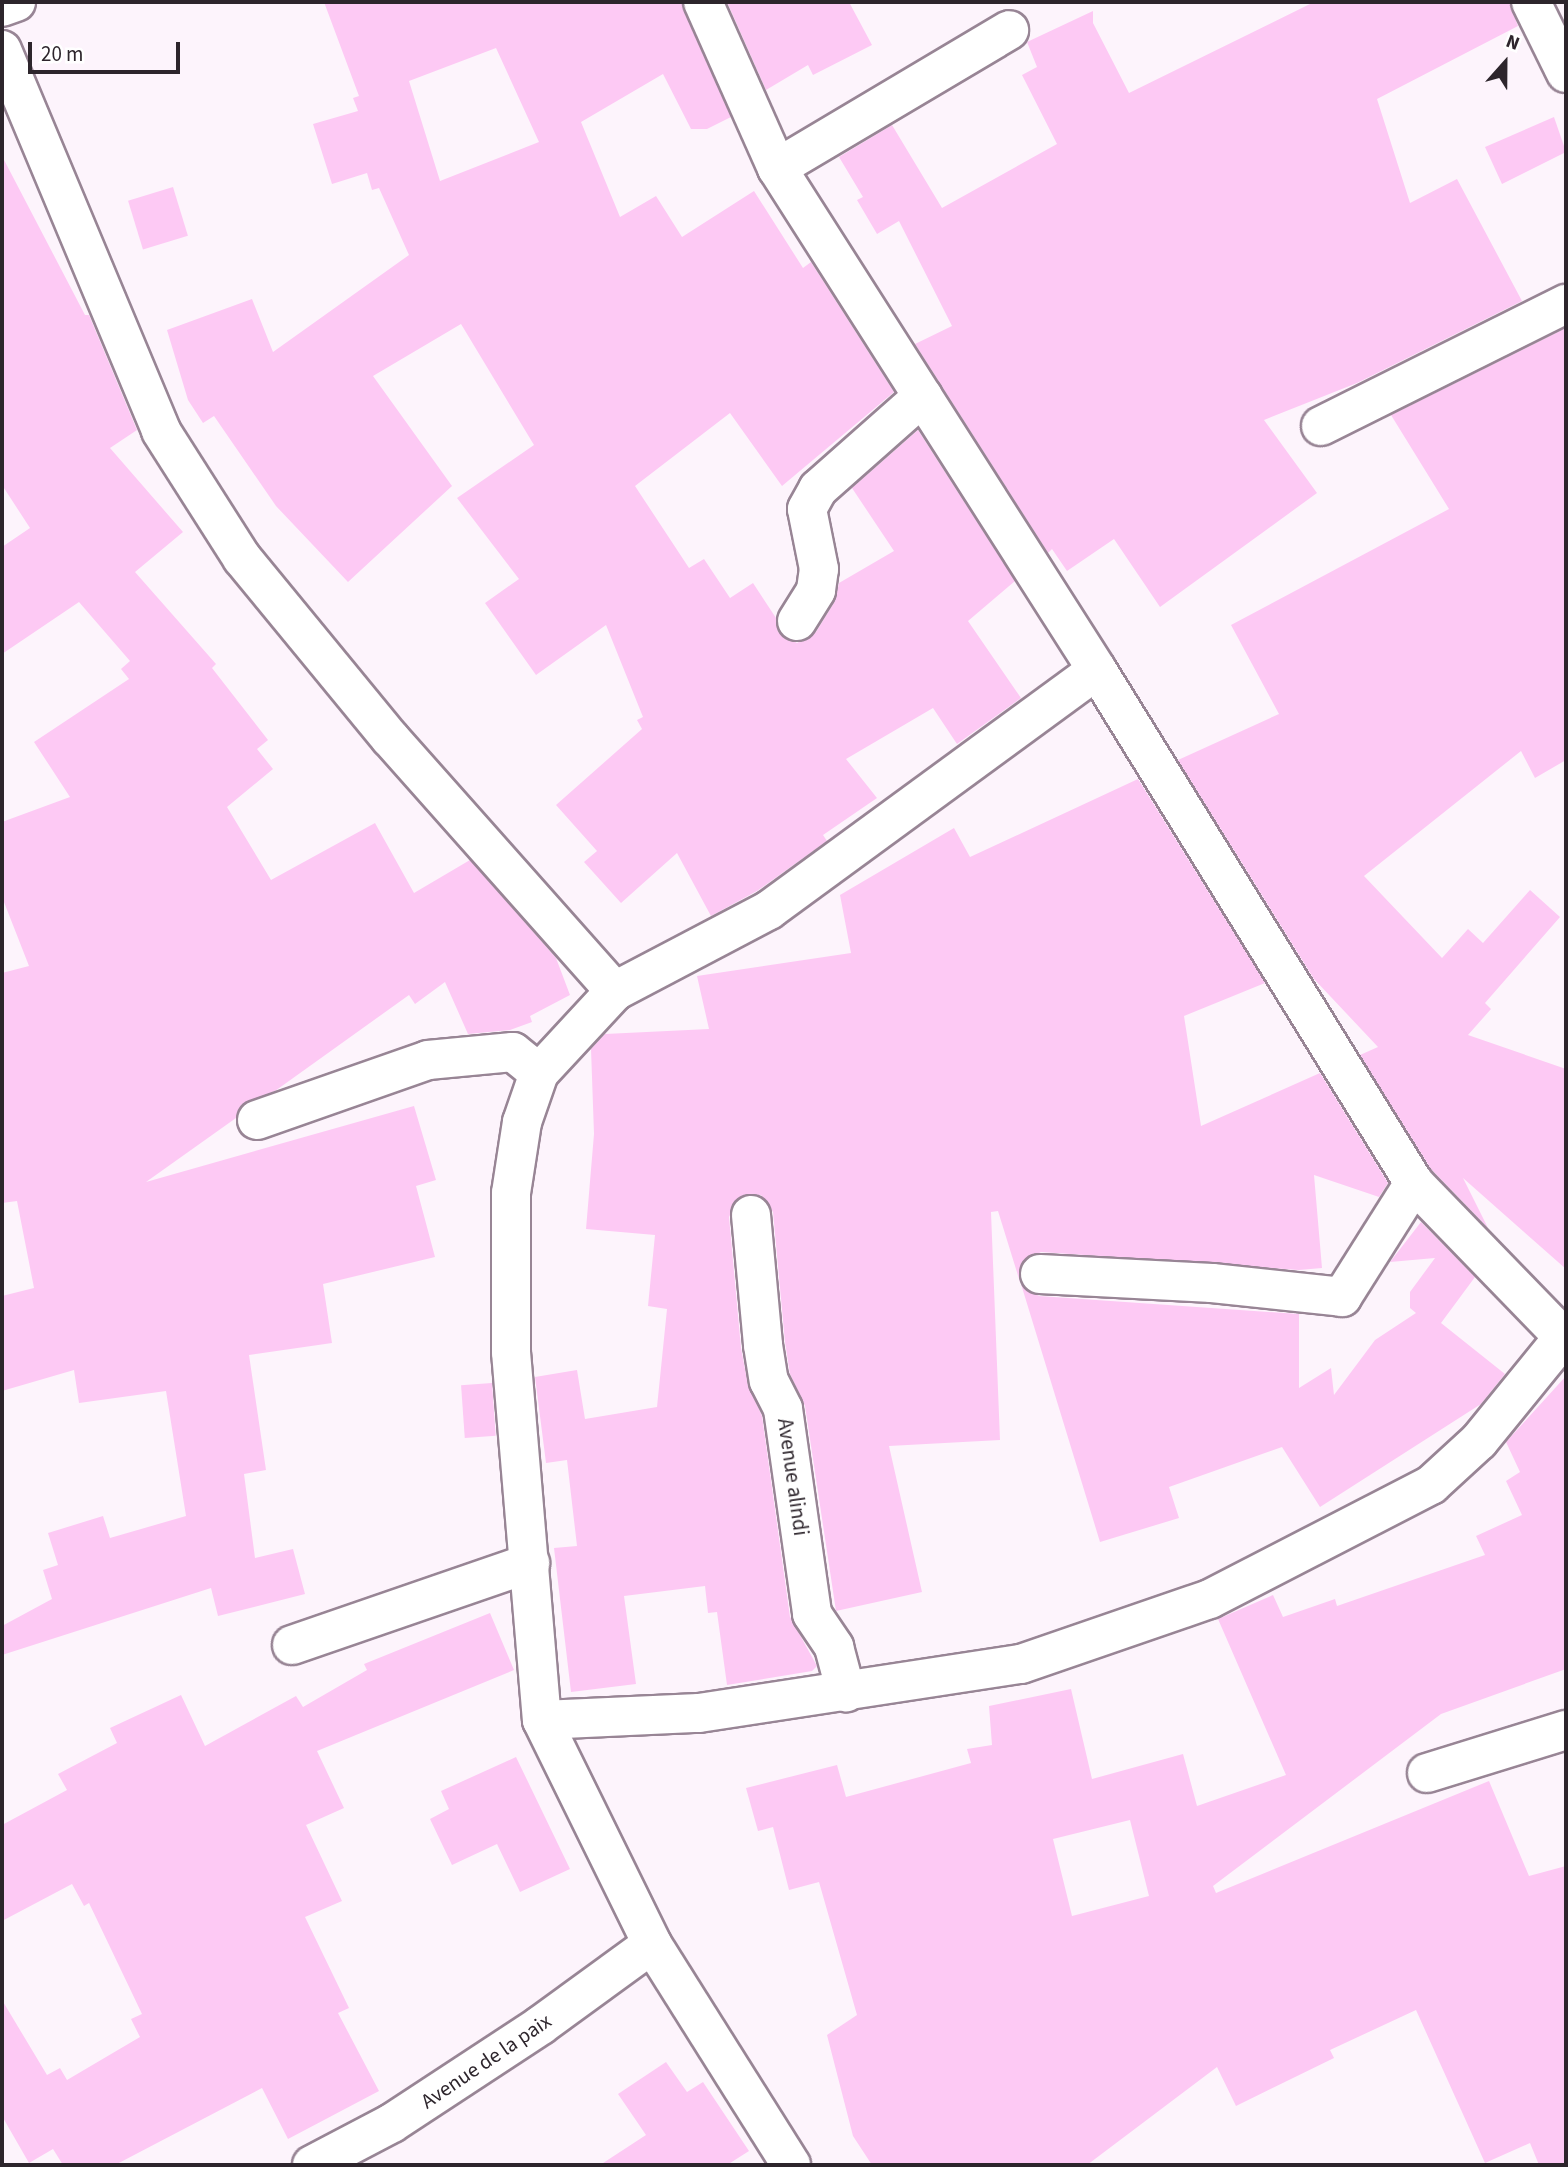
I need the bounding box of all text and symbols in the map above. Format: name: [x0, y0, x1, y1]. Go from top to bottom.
scale bar: [32, 28, 184, 72]
north arrow: [1470, 28, 1540, 98]
text: N: [1502, 28, 1523, 58]
text: 20 m: [41, 39, 83, 69]
street label: Avenue alindi: [772, 1417, 814, 1537]
street label: Avenue de la paix: [416, 2008, 556, 2114]

